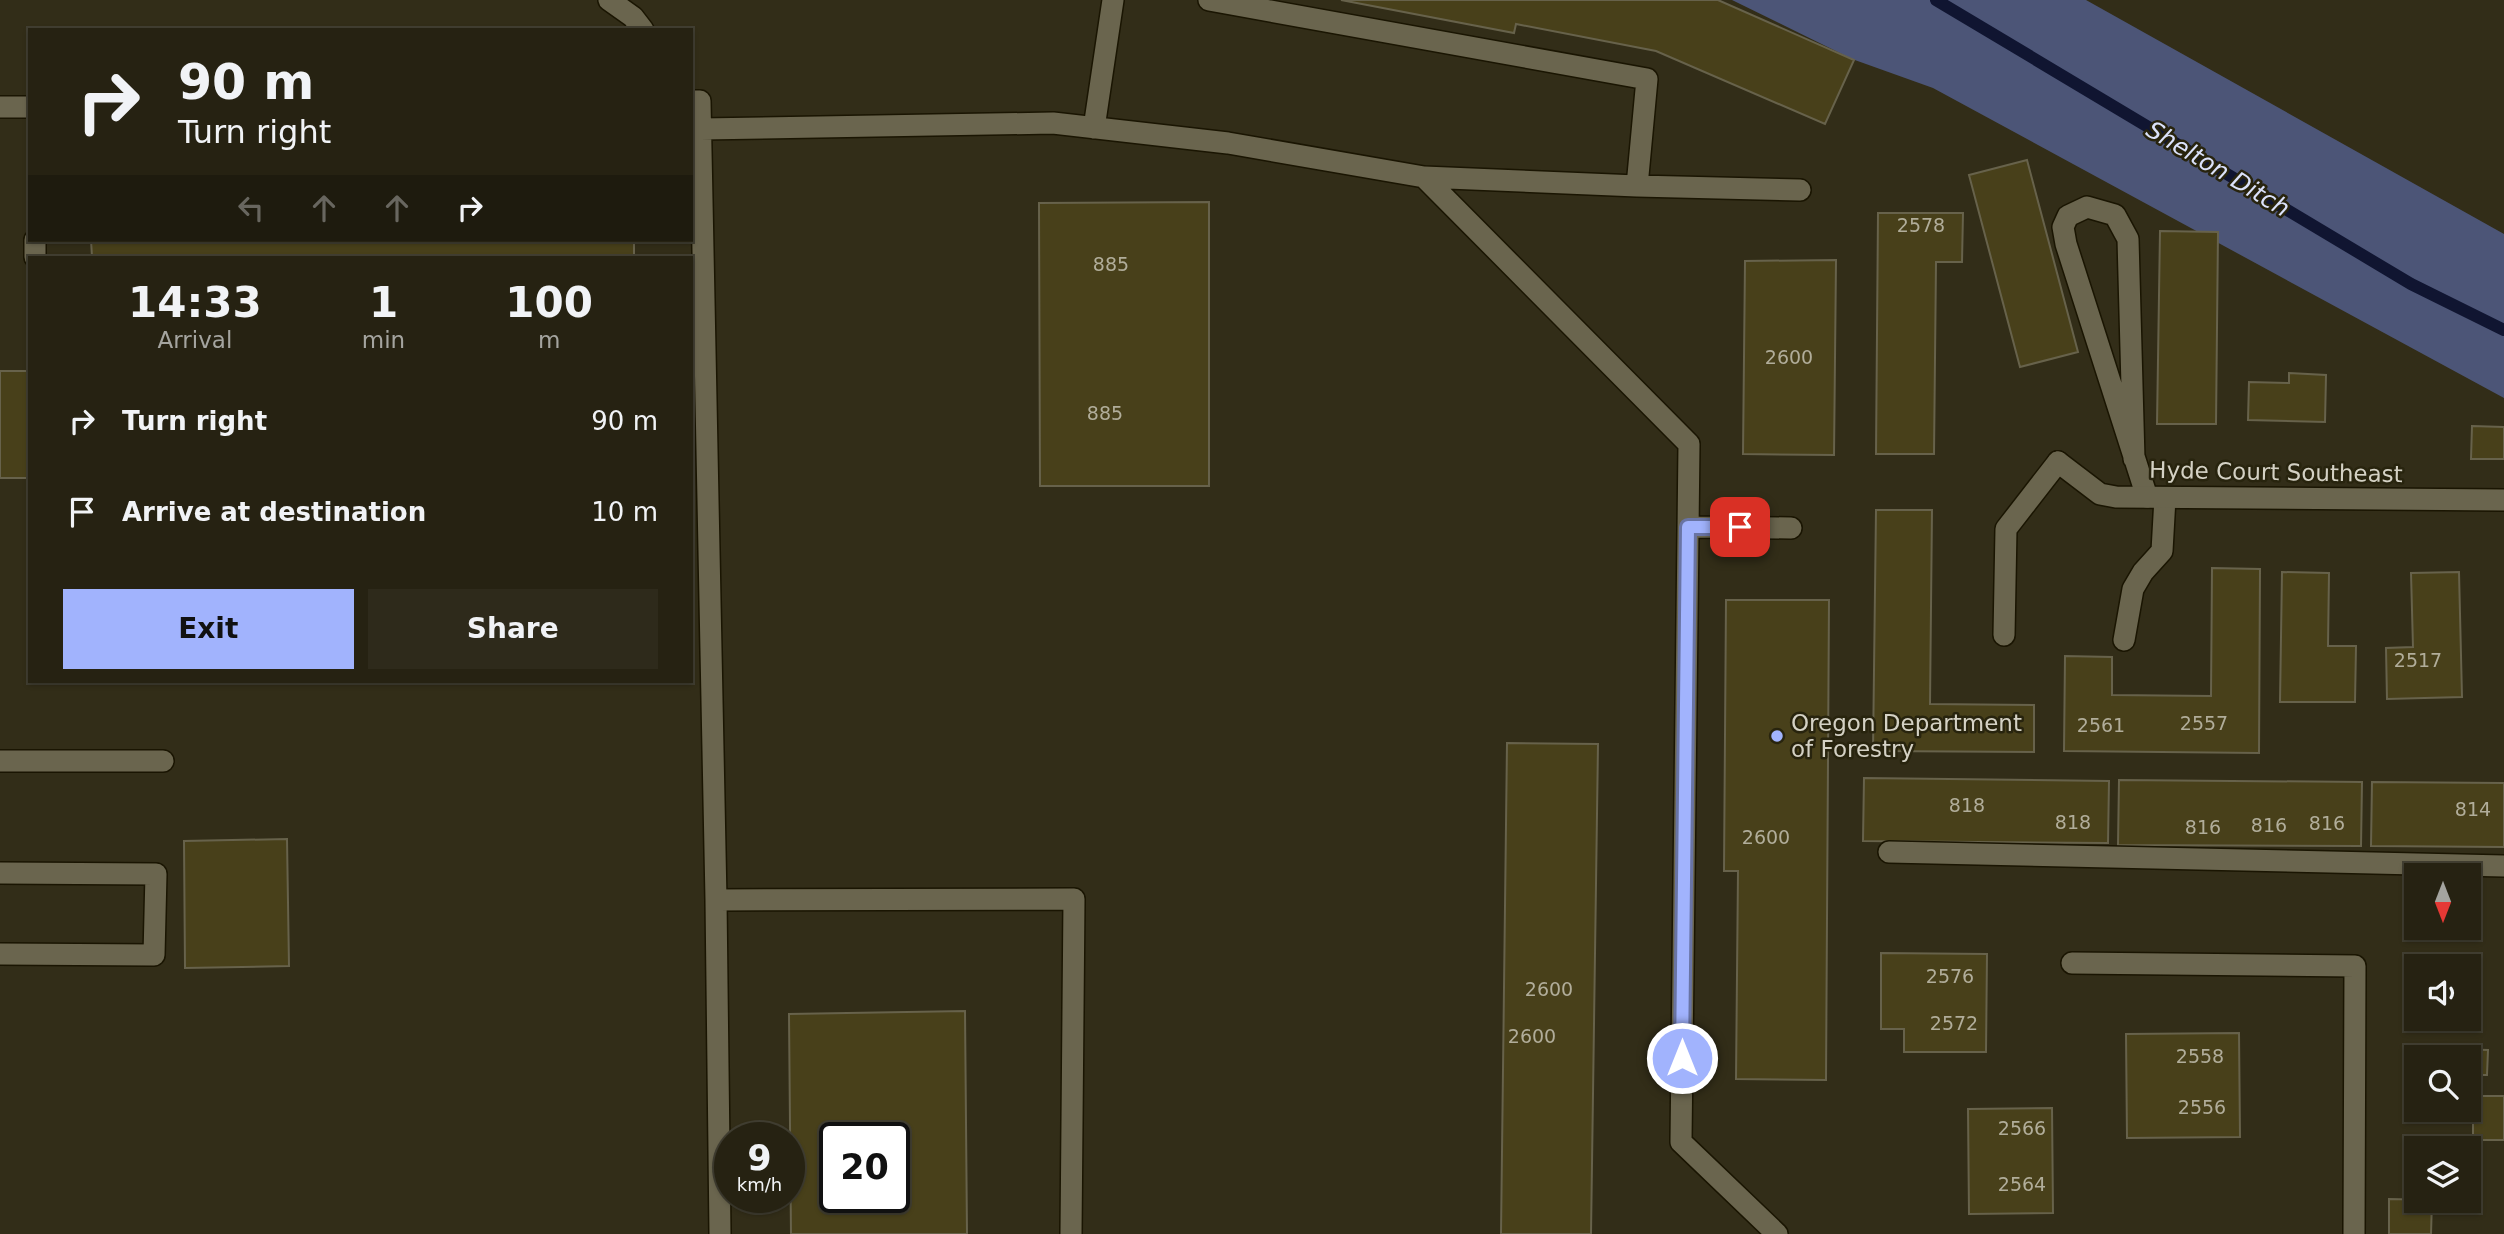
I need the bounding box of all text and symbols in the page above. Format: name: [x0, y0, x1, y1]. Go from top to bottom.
text: 90 m: [178, 54, 314, 111]
icon: right: [63, 56, 154, 147]
text: Turn right: [178, 113, 331, 151]
water label: Shelton Ditch: [2141, 115, 2295, 223]
icon: left: [232, 189, 270, 227]
icon: ahead: [305, 189, 343, 227]
icon: ahead: [378, 189, 416, 227]
icon: right: [451, 189, 489, 227]
house number: 2578: [1897, 214, 1945, 236]
house number: 885: [1093, 253, 1129, 275]
text: 14:33: [128, 278, 262, 327]
text: 1: [369, 278, 398, 327]
text: 100: [505, 278, 593, 327]
text: Arrival: [158, 327, 232, 353]
text: min: [362, 327, 405, 353]
text: m: [538, 327, 560, 353]
house number: 2600: [1765, 346, 1813, 368]
icon: right: [63, 402, 101, 440]
house number: 885: [1087, 402, 1123, 424]
text: Turn right: [122, 406, 267, 436]
text: 90 m: [591, 406, 658, 436]
street label: Hyde Court Southeast: [2149, 457, 2403, 487]
icon: arrive: [63, 493, 101, 531]
text: Arrive at destination: [122, 497, 426, 527]
text: 10 m: [591, 497, 658, 527]
pin: [1710, 497, 1770, 557]
icon: arrive: [1721, 508, 1759, 546]
button: Exit: [63, 589, 354, 669]
button: Share: [368, 589, 658, 669]
house number: 2517: [2394, 649, 2442, 671]
place label: Oregon Department of Forestry: [1791, 710, 2022, 762]
house number: 2557: [2180, 712, 2228, 734]
house number: 2561: [2077, 714, 2125, 736]
marker: Oregon Department of Forestry: [1769, 728, 1785, 744]
house number: 818: [1949, 794, 1985, 816]
house number: 814: [2455, 798, 2491, 820]
house number: 818: [2055, 811, 2091, 833]
house number: 816: [2309, 812, 2345, 834]
house number: 816: [2251, 814, 2287, 836]
house number: 816: [2185, 816, 2221, 838]
house number: 2600: [1742, 826, 1790, 848]
north arrow: [2404, 863, 2482, 940]
map controls: [2404, 863, 2481, 1213]
button: sound: [2404, 954, 2481, 1031]
house number: 2576: [1926, 965, 1974, 987]
house number: 2600: [1525, 978, 1573, 1000]
house number: 2572: [1930, 1012, 1978, 1034]
position arrow: [1645, 1021, 1719, 1095]
house number: 2600: [1508, 1025, 1556, 1047]
house number: 2558: [2176, 1045, 2224, 1067]
button: search: [2404, 1045, 2481, 1122]
house number: 2556: [2178, 1096, 2226, 1118]
house number: 2566: [1998, 1117, 2046, 1139]
speed limit sign: 20: [819, 1122, 910, 1213]
button: layers: [2404, 1136, 2481, 1213]
text: 9: [747, 1138, 772, 1178]
house number: 2564: [1998, 1173, 2046, 1195]
text: km/h: [737, 1174, 782, 1195]

